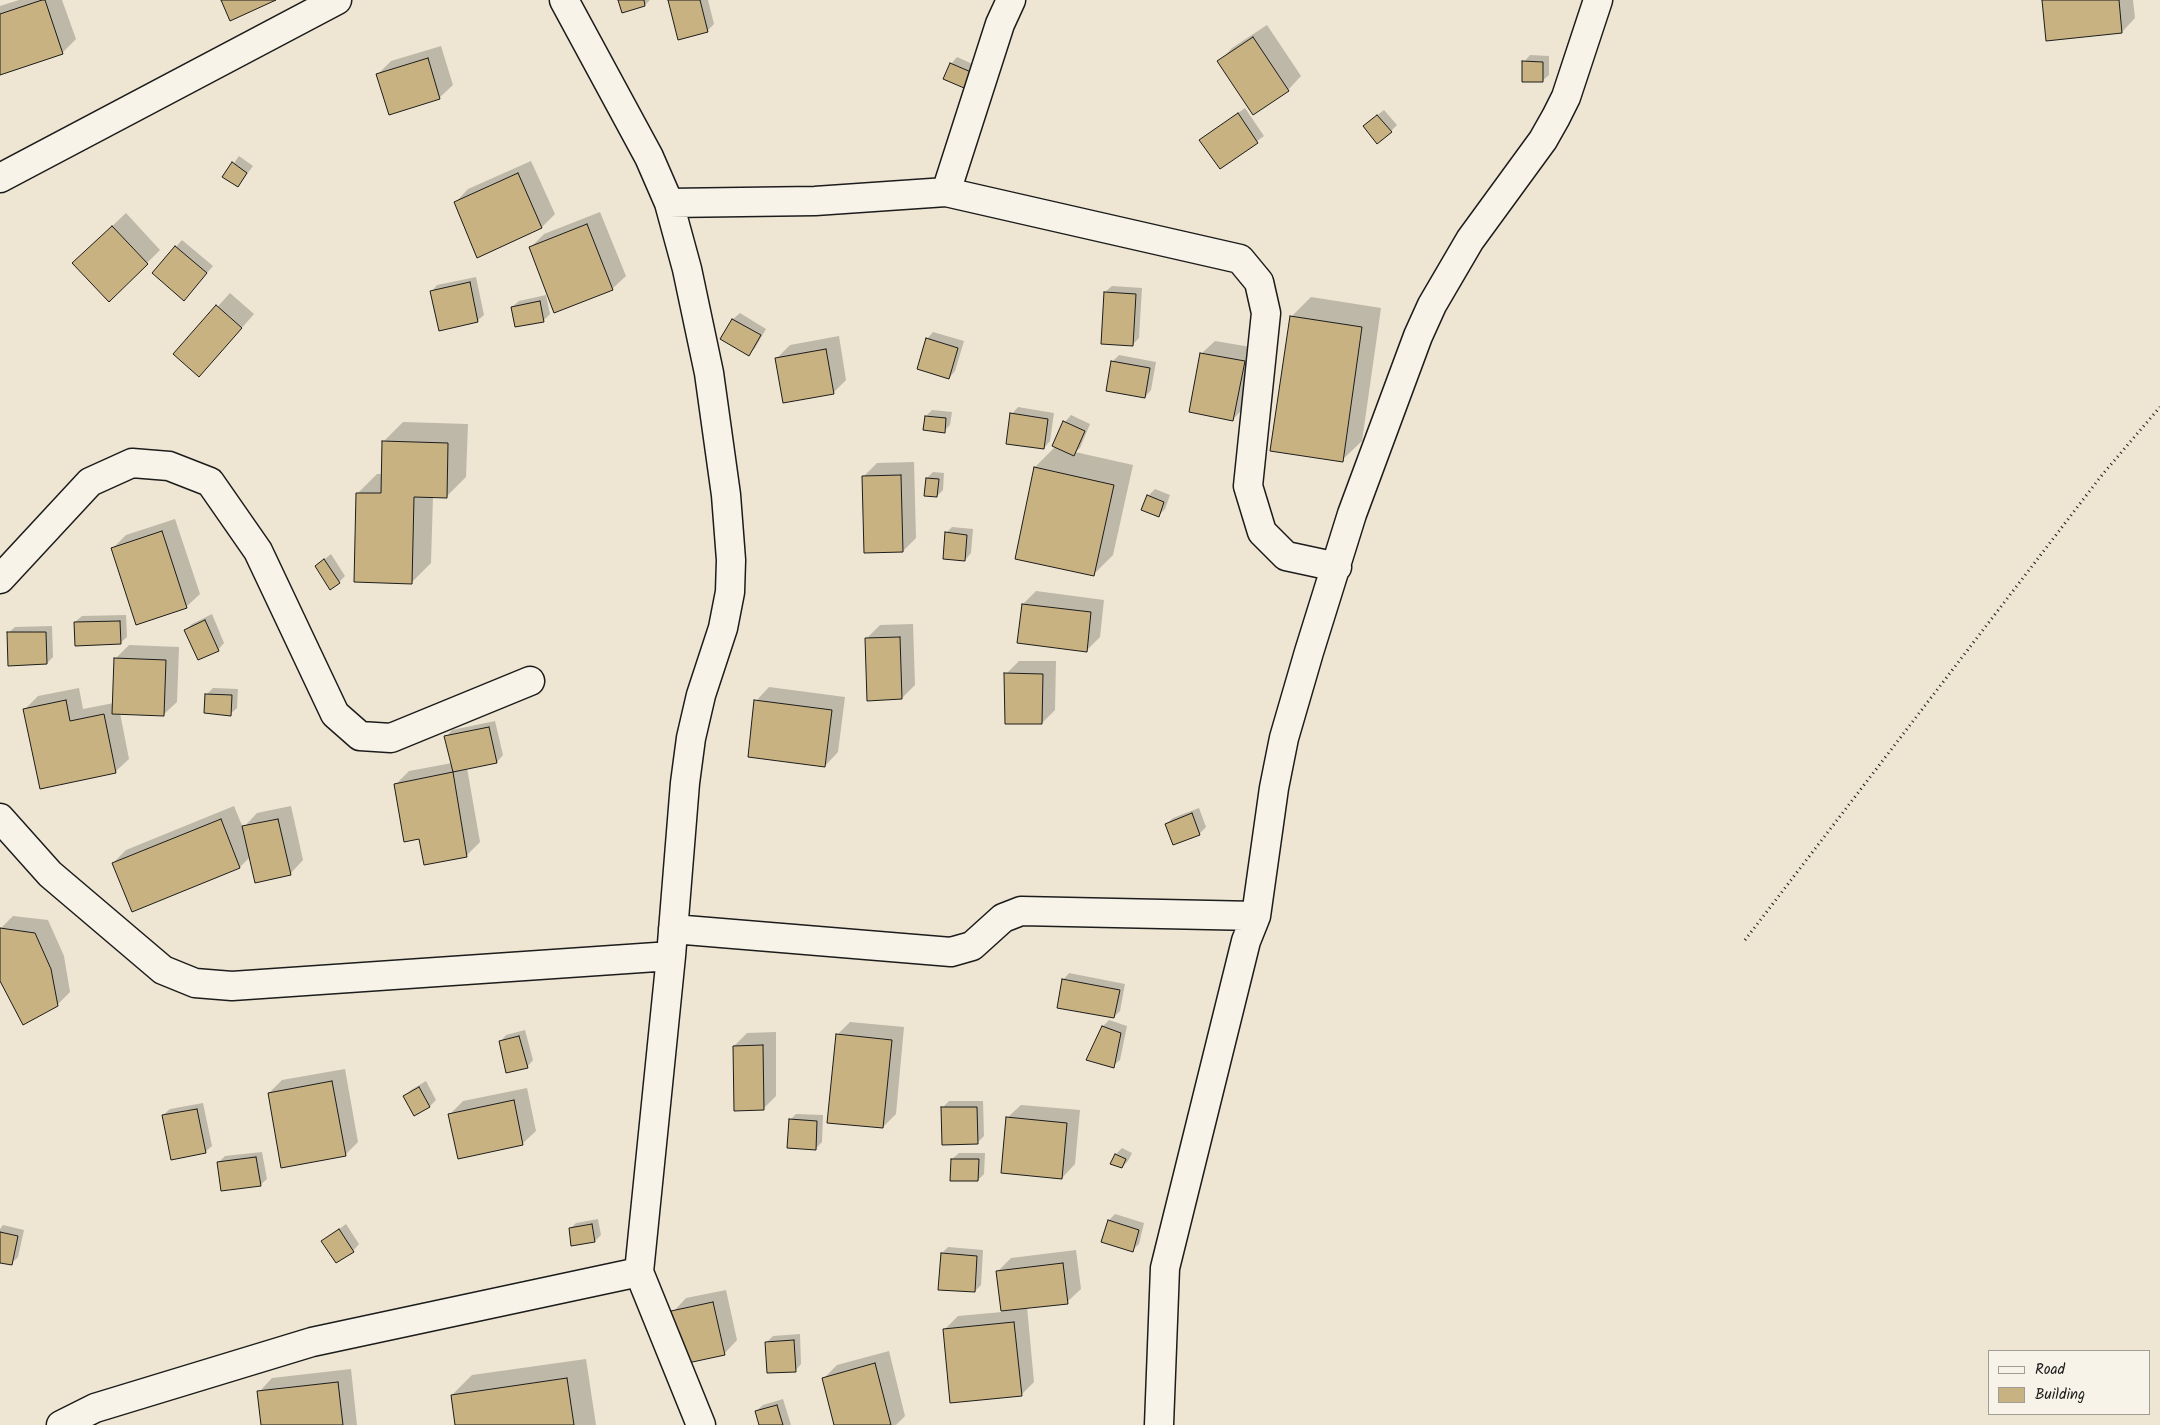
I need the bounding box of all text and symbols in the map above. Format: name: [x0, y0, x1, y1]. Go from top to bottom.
legend: [1988, 1350, 2150, 1415]
text: Road: [2035, 1358, 2065, 1382]
text: Building: [2035, 1383, 2085, 1407]

